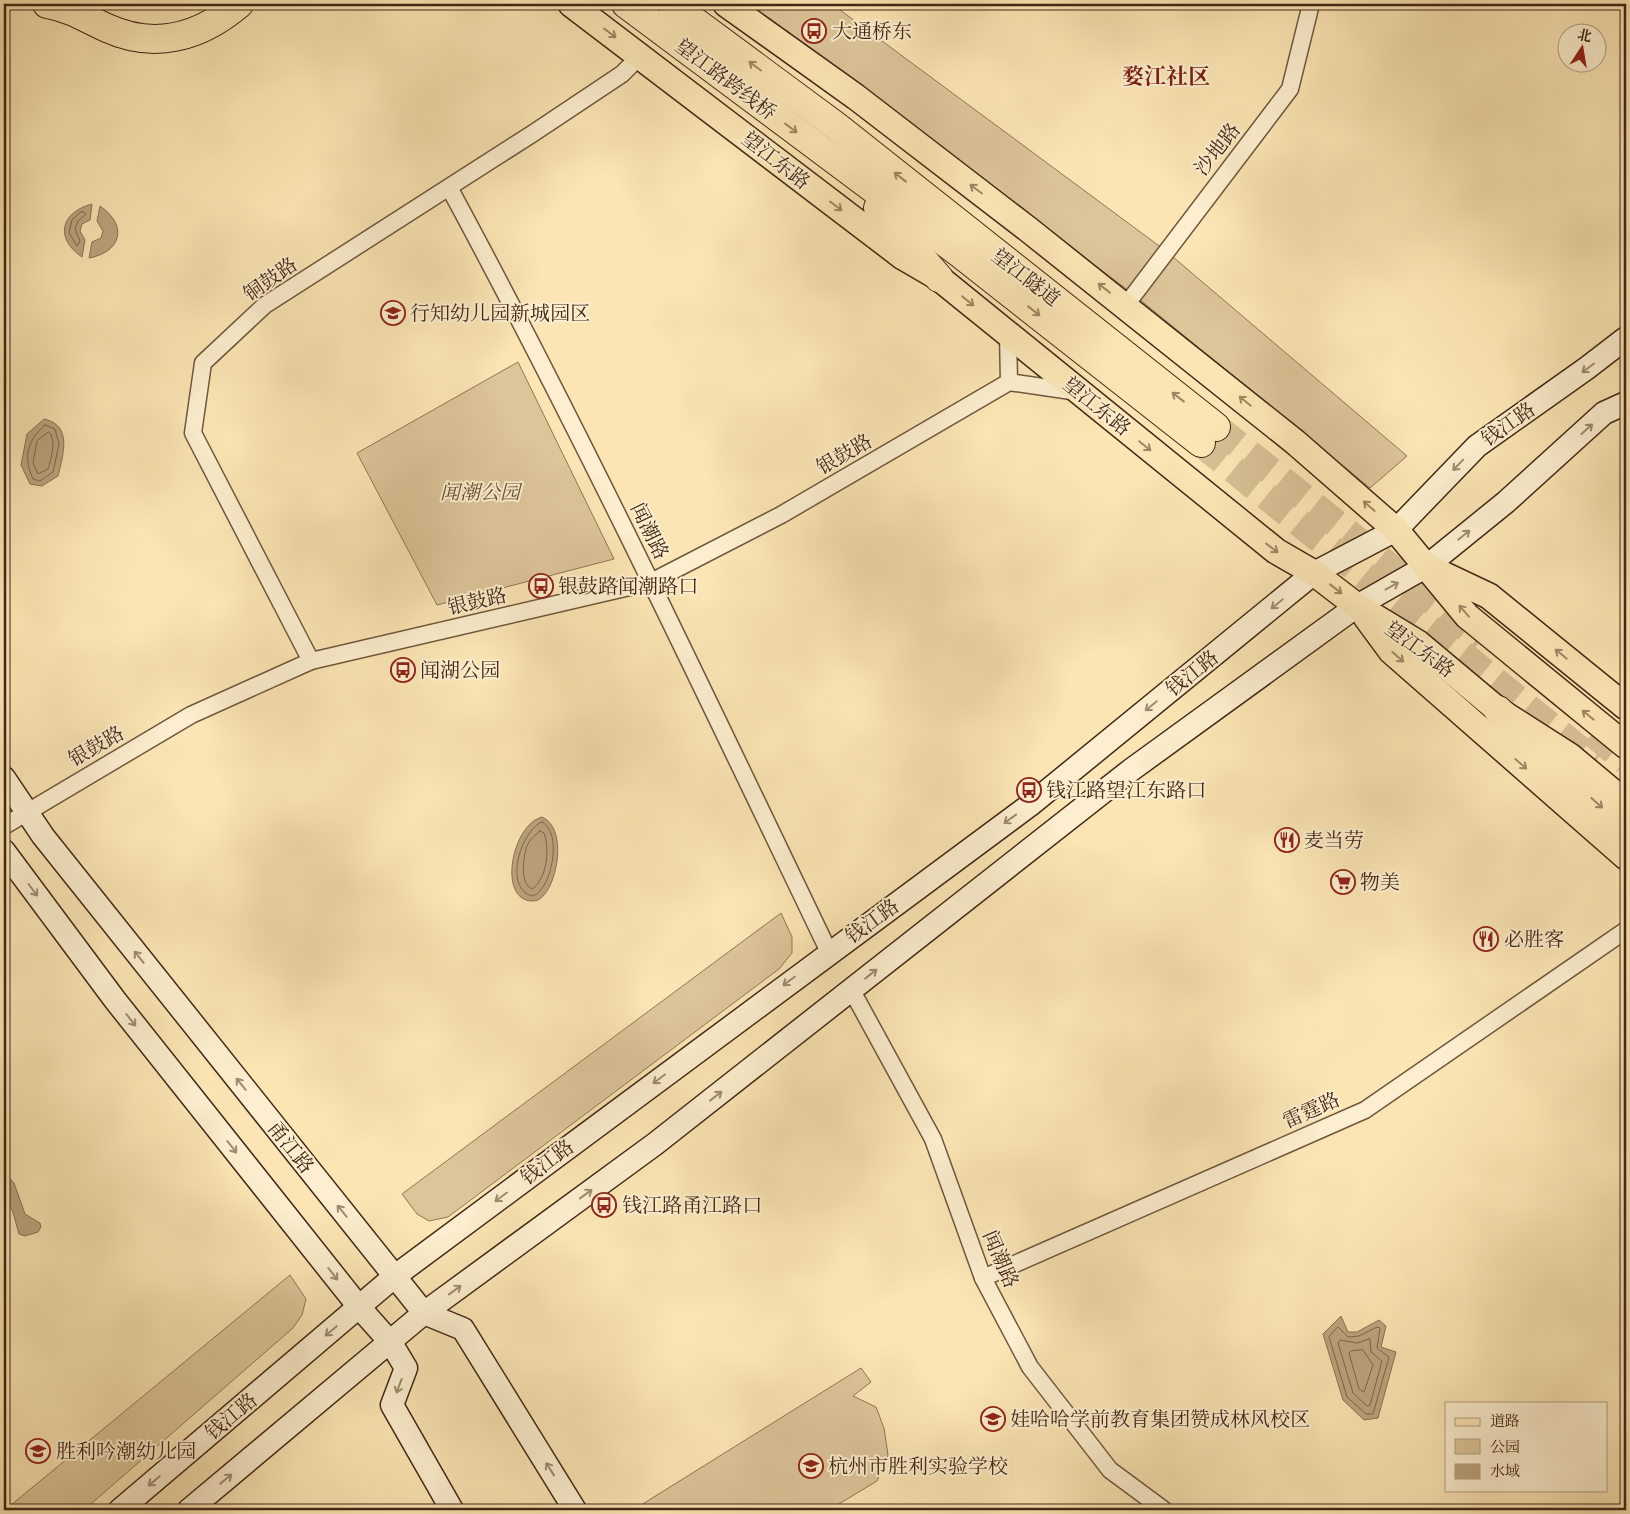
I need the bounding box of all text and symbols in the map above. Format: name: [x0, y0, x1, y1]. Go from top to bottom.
bus stop icon: 大通桥东: [801, 18, 827, 44]
place label: 大通桥东: [832, 18, 912, 44]
north arrow: [1558, 22, 1608, 72]
text: 北: [1576, 25, 1593, 46]
one-way arrow: [603, 28, 617, 38]
street label: 望江路跨线桥: [670, 33, 782, 125]
one-way arrow: [748, 61, 762, 71]
district label: 婺江社区: [1122, 62, 1210, 91]
street label: 沙地路: [1188, 117, 1246, 181]
one-way arrow: [784, 122, 797, 133]
street label: 望江东路: [736, 125, 816, 195]
one-way arrow: [894, 172, 907, 183]
one-way arrow: [970, 184, 983, 195]
one-way arrow: [829, 201, 842, 212]
street label: 望江隧道: [986, 242, 1066, 312]
street label: 铜鼓路: [238, 251, 302, 307]
one-way arrow: [1098, 283, 1111, 294]
one-way arrow: [961, 296, 974, 307]
school or university icon: 行知幼儿园新城园区: [380, 300, 406, 326]
place label: 行知幼儿园新城园区: [410, 300, 590, 326]
one-way arrow: [1027, 306, 1040, 317]
one-way arrow: [1582, 362, 1595, 373]
street label: 望江东路: [1058, 371, 1136, 441]
one-way arrow: [1172, 391, 1185, 402]
one-way arrow: [1238, 396, 1252, 406]
street label: 钱江路: [1476, 396, 1540, 452]
one-way arrow: [1580, 424, 1593, 435]
street label: 银鼓路: [812, 428, 876, 480]
one-way arrow: [1139, 440, 1152, 451]
one-way arrow: [1452, 459, 1464, 471]
park label: 闻潮公园: [440, 479, 523, 505]
street label: 闻潮路: [625, 498, 675, 564]
one-way arrow: [1362, 500, 1375, 512]
one-way arrow: [1458, 530, 1471, 541]
one-way arrow: [1265, 543, 1279, 553]
bus stop icon: 银鼓路闻潮路口: [528, 573, 554, 599]
place label: 银鼓路闻潮路口: [558, 573, 698, 599]
one-way arrow: [1384, 581, 1399, 591]
street label: 银鼓路: [445, 582, 509, 620]
one-way arrow: [1329, 584, 1342, 595]
one-way arrow: [1270, 598, 1283, 609]
one-way arrow: [1458, 605, 1469, 618]
street label: 望江东路: [1380, 615, 1460, 683]
street label: 钱江路: [1161, 644, 1223, 702]
one-way arrow: [1555, 649, 1568, 660]
one-way arrow: [1392, 651, 1405, 663]
bus stop icon: 闻湖公园: [390, 657, 416, 683]
place label: 闻湖公园: [420, 657, 500, 683]
one-way arrow: [1145, 701, 1158, 712]
one-way arrow: [1582, 709, 1595, 721]
street label: 银鼓路: [64, 720, 128, 772]
one-way arrow: [1514, 758, 1527, 769]
bus stop icon: 钱江路望江东路口: [1016, 777, 1042, 803]
place label: 钱江路望江东路口: [1046, 777, 1206, 803]
one-way arrow: [1591, 797, 1604, 808]
one-way arrow: [1004, 814, 1018, 824]
restaurant icon: 麦当劳: [1274, 827, 1300, 853]
place label: 麦当劳: [1304, 827, 1364, 853]
supermarket icon: 物美: [1330, 869, 1356, 895]
place label: 物美: [1360, 869, 1400, 895]
one-way arrow: [28, 883, 38, 897]
street label: 钱江路: [840, 893, 904, 949]
restaurant icon: 必胜客: [1473, 926, 1499, 952]
place label: 必胜客: [1504, 926, 1564, 952]
one-way arrow: [134, 951, 145, 964]
one-way arrow: [864, 968, 877, 979]
one-way arrow: [783, 976, 796, 987]
one-way arrow: [125, 1013, 136, 1026]
one-way arrow: [653, 1073, 666, 1084]
one-way arrow: [235, 1078, 246, 1091]
street label: 雷霆路: [1278, 1086, 1344, 1134]
one-way arrow: [709, 1090, 722, 1101]
street label: 甬江路: [262, 1116, 320, 1178]
street label: 钱江路: [515, 1134, 579, 1190]
one-way arrow: [226, 1140, 237, 1153]
one-way arrow: [579, 1189, 593, 1199]
one-way arrow: [494, 1192, 508, 1202]
bus stop icon: 钱江路甬江路口: [591, 1192, 617, 1218]
place label: 钱江路甬江路口: [622, 1192, 762, 1218]
one-way arrow: [337, 1205, 348, 1218]
street label: 闻潮路: [977, 1226, 1025, 1292]
one-way arrow: [327, 1267, 338, 1280]
one-way arrow: [448, 1284, 461, 1295]
one-way arrow: [325, 1325, 338, 1337]
one-way arrow: [394, 1378, 403, 1393]
street label: 钱江路: [200, 1387, 262, 1445]
legend: [1445, 1402, 1608, 1492]
school or university icon: 娃哈哈学前教育集团赞成林风校区: [980, 1406, 1006, 1432]
place label: 娃哈哈学前教育集团赞成林风校区: [1010, 1406, 1310, 1432]
text: 道路: [1490, 1411, 1520, 1430]
text: 公园: [1490, 1437, 1520, 1456]
school or university icon: 胜利吟潮幼儿园: [25, 1438, 51, 1464]
place label: 胜利吟潮幼儿园: [56, 1438, 196, 1464]
school or university icon: 杭州市胜利实验学校: [798, 1453, 824, 1479]
place label: 杭州市胜利实验学校: [828, 1453, 1008, 1479]
text: 水域: [1490, 1461, 1520, 1480]
one-way arrow: [544, 1462, 554, 1476]
one-way arrow: [220, 1473, 233, 1485]
one-way arrow: [148, 1476, 161, 1487]

